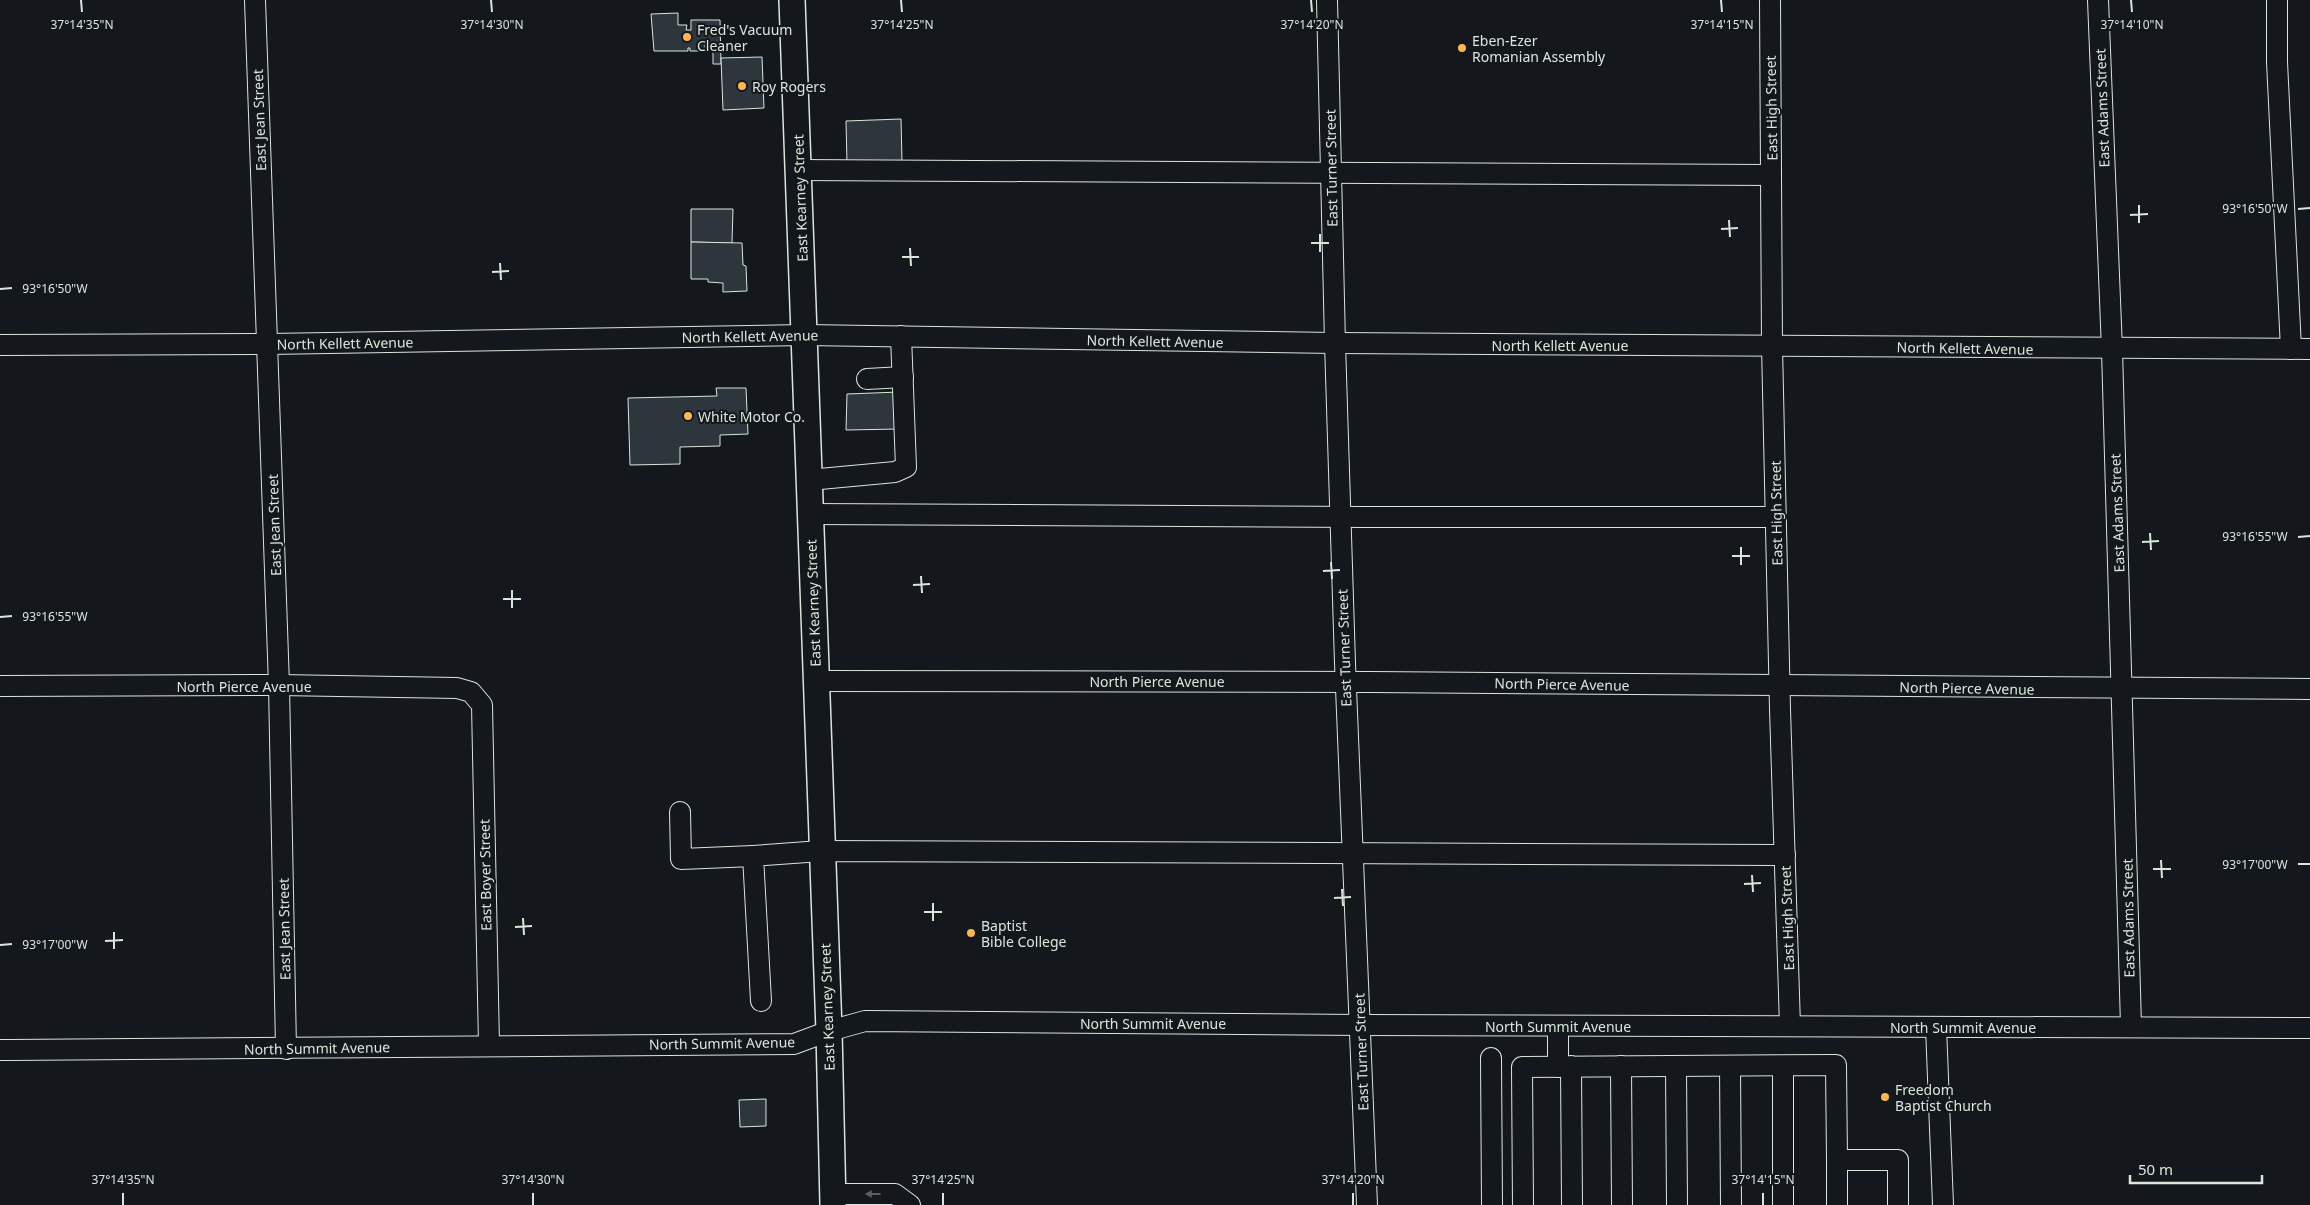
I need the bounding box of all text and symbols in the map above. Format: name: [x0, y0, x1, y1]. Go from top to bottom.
text: 37°14'35"N: [50, 16, 114, 33]
text: 37°14'30"N: [460, 16, 524, 33]
text: 37°14'25"N: [870, 16, 934, 33]
text: 37°14'20"N: [1280, 16, 1344, 33]
text: 37°14'15"N: [1690, 16, 1754, 33]
text: 37°14'10"N: [2100, 16, 2164, 33]
place label: Fred's Vacuum Cleaner: [697, 20, 792, 55]
marker: Fred's Vacuum Cleaner: [681, 31, 693, 43]
place label: Eben-Ezer Romanian Assembly: [1472, 31, 1606, 66]
marker: Eben-Ezer Romanian Assembly: [1456, 42, 1468, 54]
street label: East Adams Street: [2090, 48, 2114, 168]
street label: East High Street: [1761, 55, 1781, 161]
street label: East Jean Street: [248, 69, 270, 171]
place label: Roy Rogers: [752, 77, 826, 96]
marker: Roy Rogers: [736, 80, 748, 92]
street label: East Turner Street: [1320, 109, 1342, 227]
street label: East Kearney Street: [788, 134, 812, 262]
text: 93°16'50"W: [2222, 200, 2288, 217]
text: 93°16'50"W: [22, 280, 88, 297]
street label: North Kellett Avenue: [681, 325, 819, 347]
street label: North Kellett Avenue: [1086, 330, 1224, 352]
street label: North Kellett Avenue: [276, 332, 414, 354]
street label: North Kellett Avenue: [1492, 336, 1629, 355]
street label: North Kellett Avenue: [1896, 337, 2034, 359]
place label: White Motor Co.: [698, 407, 805, 426]
marker: White Motor Co.: [682, 410, 694, 422]
street label: East Adams Street: [2105, 453, 2129, 573]
street label: East High Street: [1766, 460, 1786, 566]
street label: East Jean Street: [263, 474, 285, 576]
text: 93°16'55"W: [2222, 528, 2288, 545]
street label: East Kearney Street: [801, 539, 825, 667]
street label: East Turner Street: [1332, 589, 1356, 707]
text: 93°16'55"W: [22, 608, 88, 625]
street label: North Pierce Avenue: [1089, 672, 1225, 691]
street label: North Pierce Avenue: [1494, 673, 1630, 695]
street label: North Pierce Avenue: [176, 677, 312, 696]
street label: North Pierce Avenue: [1899, 677, 2035, 699]
street label: East Boyer Street: [475, 819, 495, 931]
text: 93°17'00"W: [2222, 856, 2288, 873]
street label: East Adams Street: [2117, 858, 2139, 978]
street label: East High Street: [1776, 865, 1798, 971]
street label: East Jean Street: [274, 878, 294, 980]
place label: Baptist Bible College: [981, 916, 1067, 951]
marker: Baptist Bible College: [965, 927, 977, 939]
text: 93°17'00"W: [22, 936, 88, 953]
street label: East Kearney Street: [815, 943, 839, 1071]
street label: East Turner Street: [1349, 993, 1373, 1111]
street label: North Summit Avenue: [1080, 1014, 1226, 1033]
street label: North Summit Avenue: [1485, 1017, 1631, 1036]
street label: North Summit Avenue: [1890, 1018, 2036, 1037]
street label: North Summit Avenue: [649, 1032, 795, 1054]
street label: North Summit Avenue: [244, 1037, 390, 1059]
place label: Freedom Baptist Church: [1895, 1080, 1992, 1115]
marker: Freedom Baptist Church: [1879, 1091, 1891, 1103]
scale bar: [2130, 1152, 2262, 1184]
text: 50 m: [2138, 1159, 2173, 1179]
text: 37°14'35"N: [91, 1171, 155, 1188]
text: 37°14'30"N: [501, 1171, 565, 1188]
text: 37°14'25"N: [911, 1171, 975, 1188]
text: 37°14'20"N: [1321, 1171, 1385, 1188]
text: 37°14'15"N: [1731, 1171, 1795, 1188]
one-way arrow: [865, 1190, 881, 1198]

